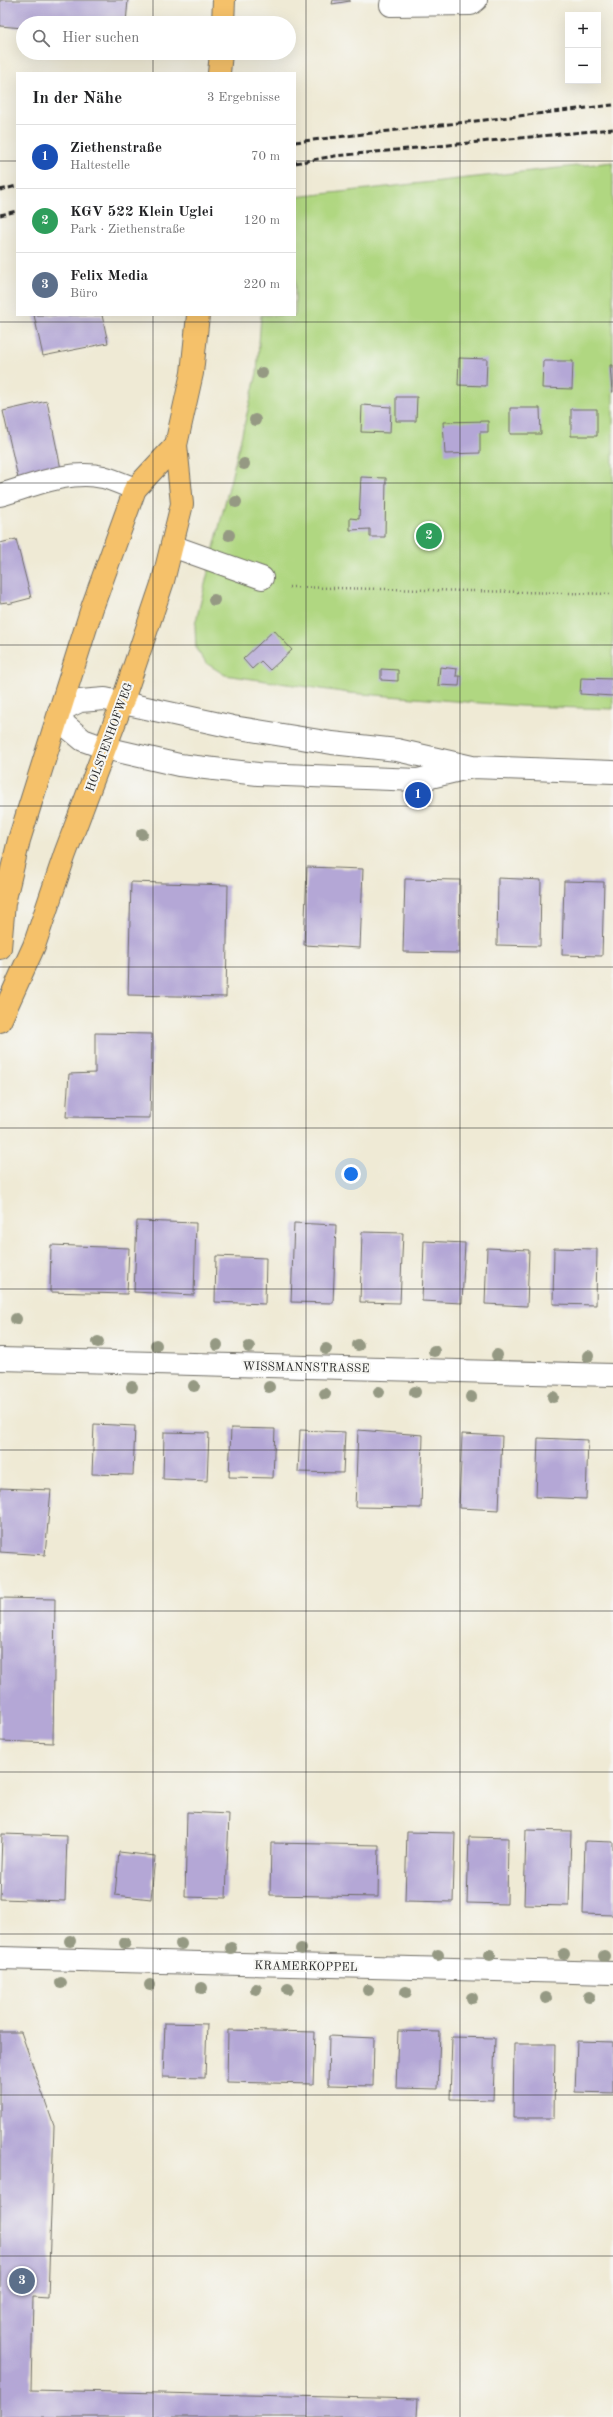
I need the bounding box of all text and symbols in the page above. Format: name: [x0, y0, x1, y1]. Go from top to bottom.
map controls: [565, 12, 601, 84]
button: +: [565, 12, 601, 48]
search box: [16, 16, 296, 60]
icon: search: [30, 27, 52, 49]
text: Hier suchen: [62, 31, 139, 46]
button: −: [565, 48, 601, 84]
text: In der Nähe: [32, 90, 122, 107]
text: 3 Ergebnisse: [207, 91, 280, 104]
text: Ziethenstraße: [70, 141, 162, 156]
text: 1: [41, 150, 49, 163]
text: 70 m: [251, 150, 280, 163]
text: Haltestelle: [70, 159, 130, 172]
text: KGV 522 Klein Uglei: [70, 205, 213, 220]
text: 2: [41, 214, 49, 227]
text: 120 m: [243, 214, 280, 227]
text: Park · Ziethenstraße: [70, 223, 185, 236]
text: Felix Media: [70, 269, 148, 284]
text: 3: [41, 278, 49, 291]
text: 220 m: [243, 278, 280, 291]
text: Büro: [70, 287, 98, 300]
pin: 2: [416, 521, 442, 551]
street label: HOLSTENHOFWEG: [85, 681, 135, 793]
pin: 1: [405, 780, 431, 810]
your location: [341, 1164, 361, 1184]
street label: WISSMANNSTRASSE: [242, 1361, 370, 1375]
street label: KRAMERKOPPEL: [254, 1960, 358, 1974]
pin: 3: [9, 2266, 35, 2296]

